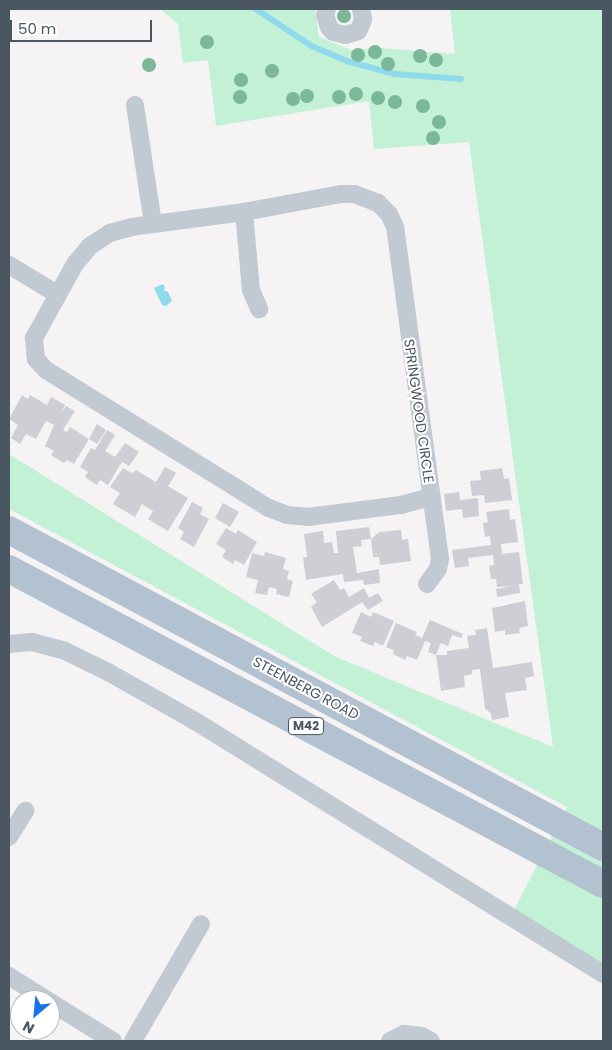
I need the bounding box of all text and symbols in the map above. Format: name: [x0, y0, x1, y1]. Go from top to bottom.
scale bar: [12, 10, 155, 42]
text: 50 m: [18, 18, 56, 39]
street label: SPRINGWOOD CIRCLE: [401, 338, 437, 484]
street label: STEENBERG ROAD: [250, 653, 362, 723]
road number: M42: [287, 716, 325, 736]
north arrow: [10, 990, 60, 1040]
text: N: [19, 1016, 38, 1039]

